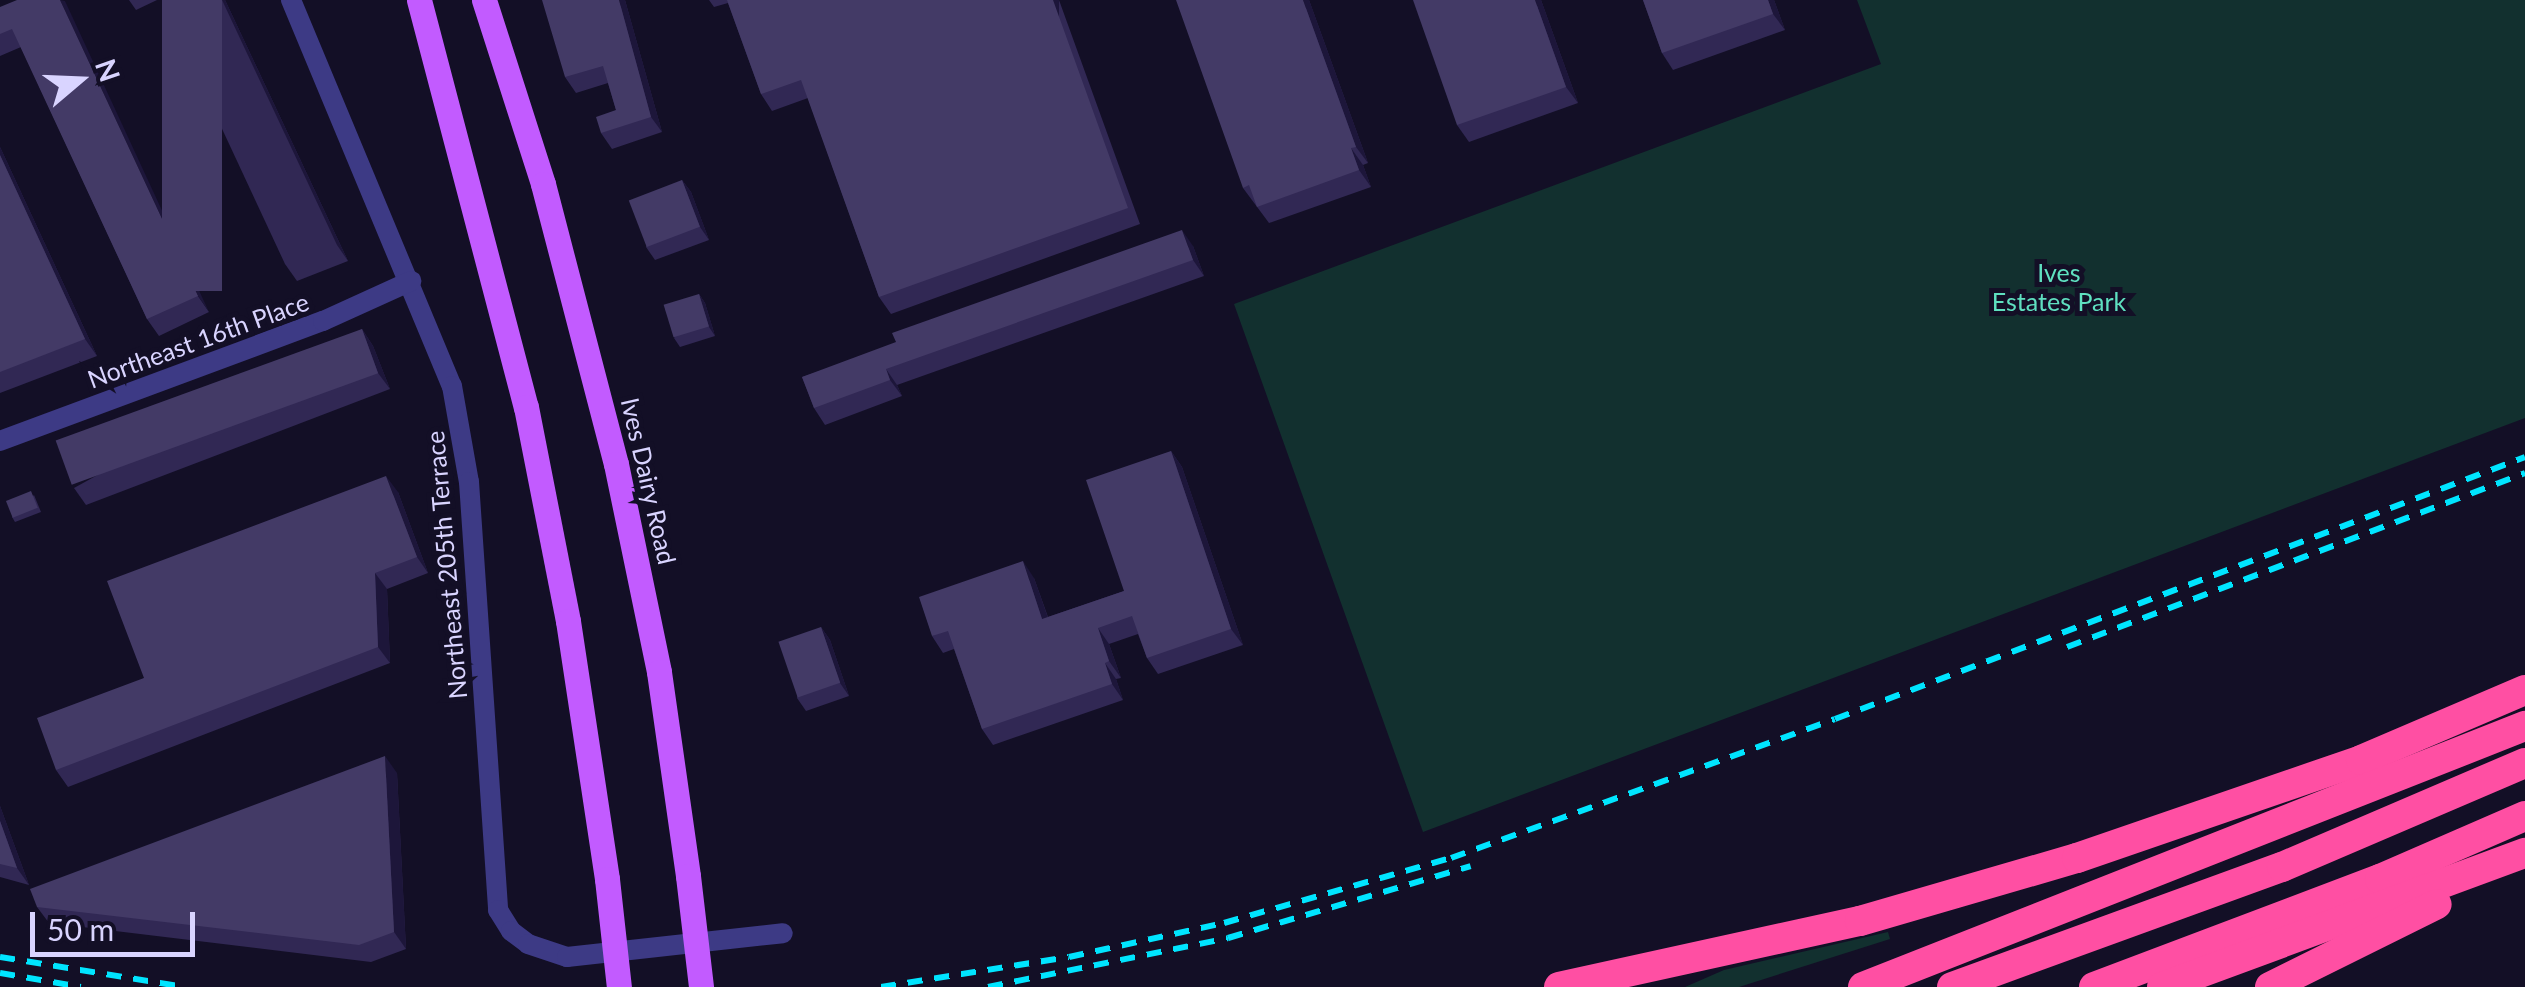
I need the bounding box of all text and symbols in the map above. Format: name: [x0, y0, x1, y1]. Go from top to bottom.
north arrow: [30, 30, 130, 130]
text: N: [89, 54, 128, 86]
park label: Ives Estates Park: [1992, 258, 2126, 317]
street label: Northeast 16th Place: [83, 286, 313, 394]
street label: Ives Dairy Road: [615, 394, 683, 568]
street label: Northeast 205th Terrace: [419, 429, 473, 701]
scale bar: [35, 892, 200, 954]
text: 50 m: [47, 911, 114, 947]

